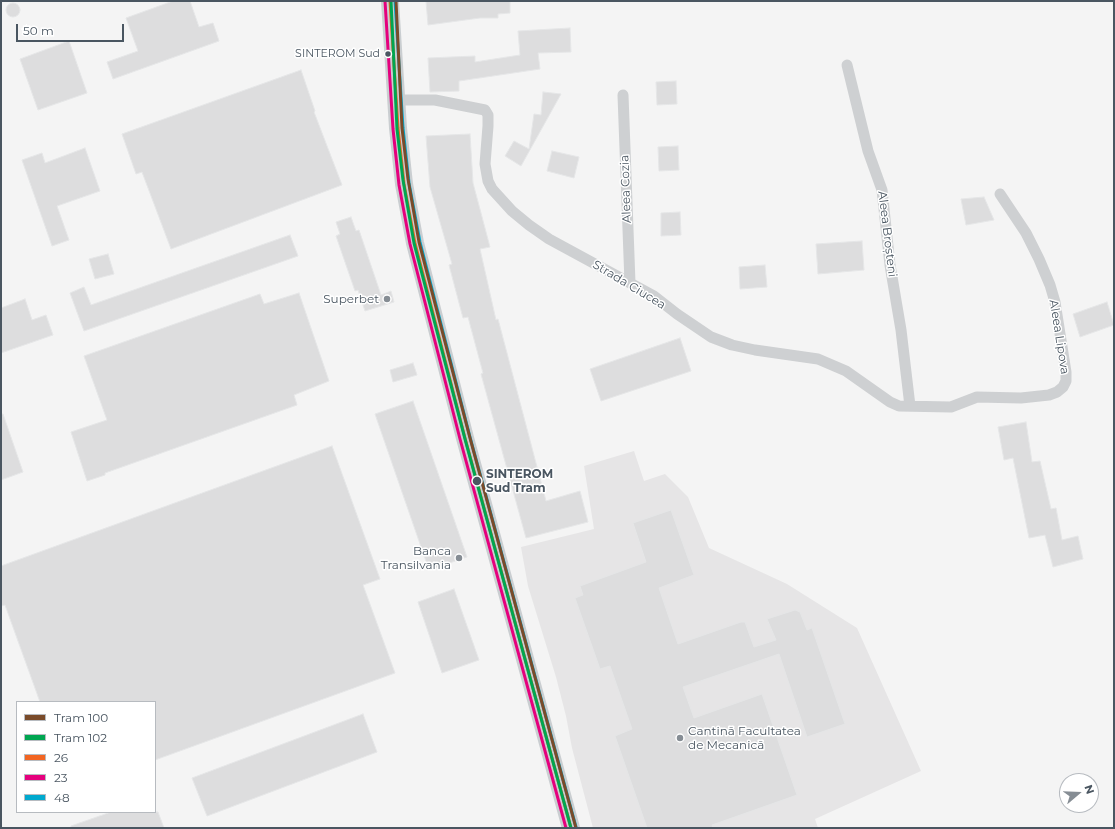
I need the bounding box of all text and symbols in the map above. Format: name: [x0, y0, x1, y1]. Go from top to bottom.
scale bar: [18, 16, 126, 42]
text: 50 m: [23, 23, 54, 38]
place label: SINTEROM Sud: [295, 47, 380, 61]
marker: SINTEROM Sud: [383, 49, 393, 59]
street label: Aleea Cozia: [618, 155, 634, 223]
street label: Aleea Broșteni: [875, 190, 899, 278]
street label: Strada Ciucea: [590, 258, 668, 312]
place label: Superbet: [323, 292, 379, 306]
marker: Superbet: [382, 294, 392, 304]
street label: Aleea Lipova: [1046, 299, 1072, 375]
place label: SINTEROM Sud Tram: [486, 467, 553, 495]
marker: SINTEROM Sud Tram: [471, 475, 483, 487]
place label: Banca Transilvania: [381, 544, 451, 572]
marker: Banca Transilvania: [454, 553, 464, 563]
legend: [16, 701, 156, 813]
text: Tram 100: [54, 710, 108, 725]
place label: Cantină Facultatea de Mecanică: [688, 724, 801, 752]
text: Tram 102: [54, 730, 107, 745]
marker: Cantină Facultatea de Mecanică: [675, 733, 685, 743]
text: 26: [54, 750, 68, 765]
text: 23: [54, 770, 68, 785]
north arrow: [1059, 773, 1099, 813]
text: N: [1081, 783, 1097, 796]
text: 48: [54, 790, 70, 805]

